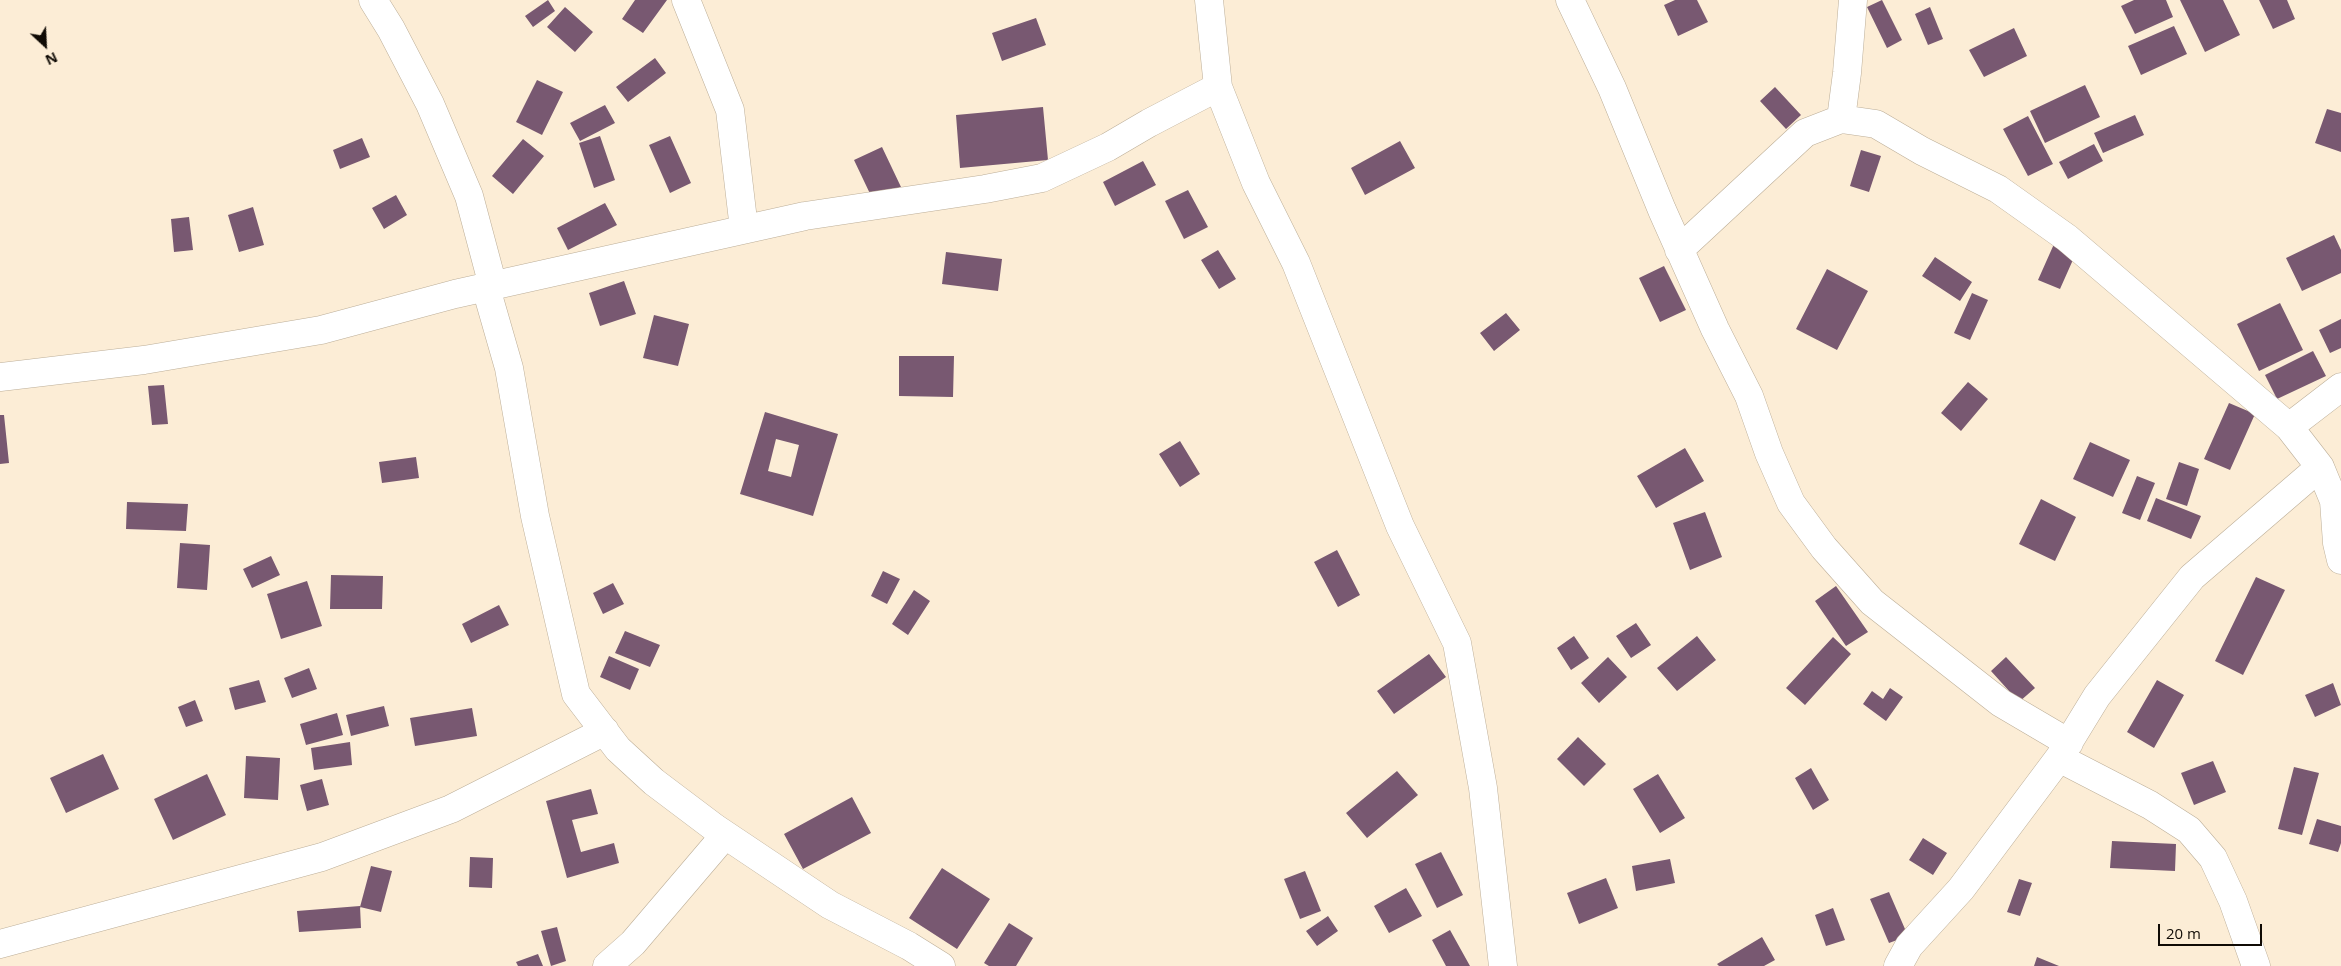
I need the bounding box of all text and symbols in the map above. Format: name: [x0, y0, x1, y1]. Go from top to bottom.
north arrow: [20, 20, 70, 70]
text: N: [42, 48, 61, 70]
scale bar: [2161, 914, 2265, 946]
text: 20 m: [2166, 923, 2201, 943]

